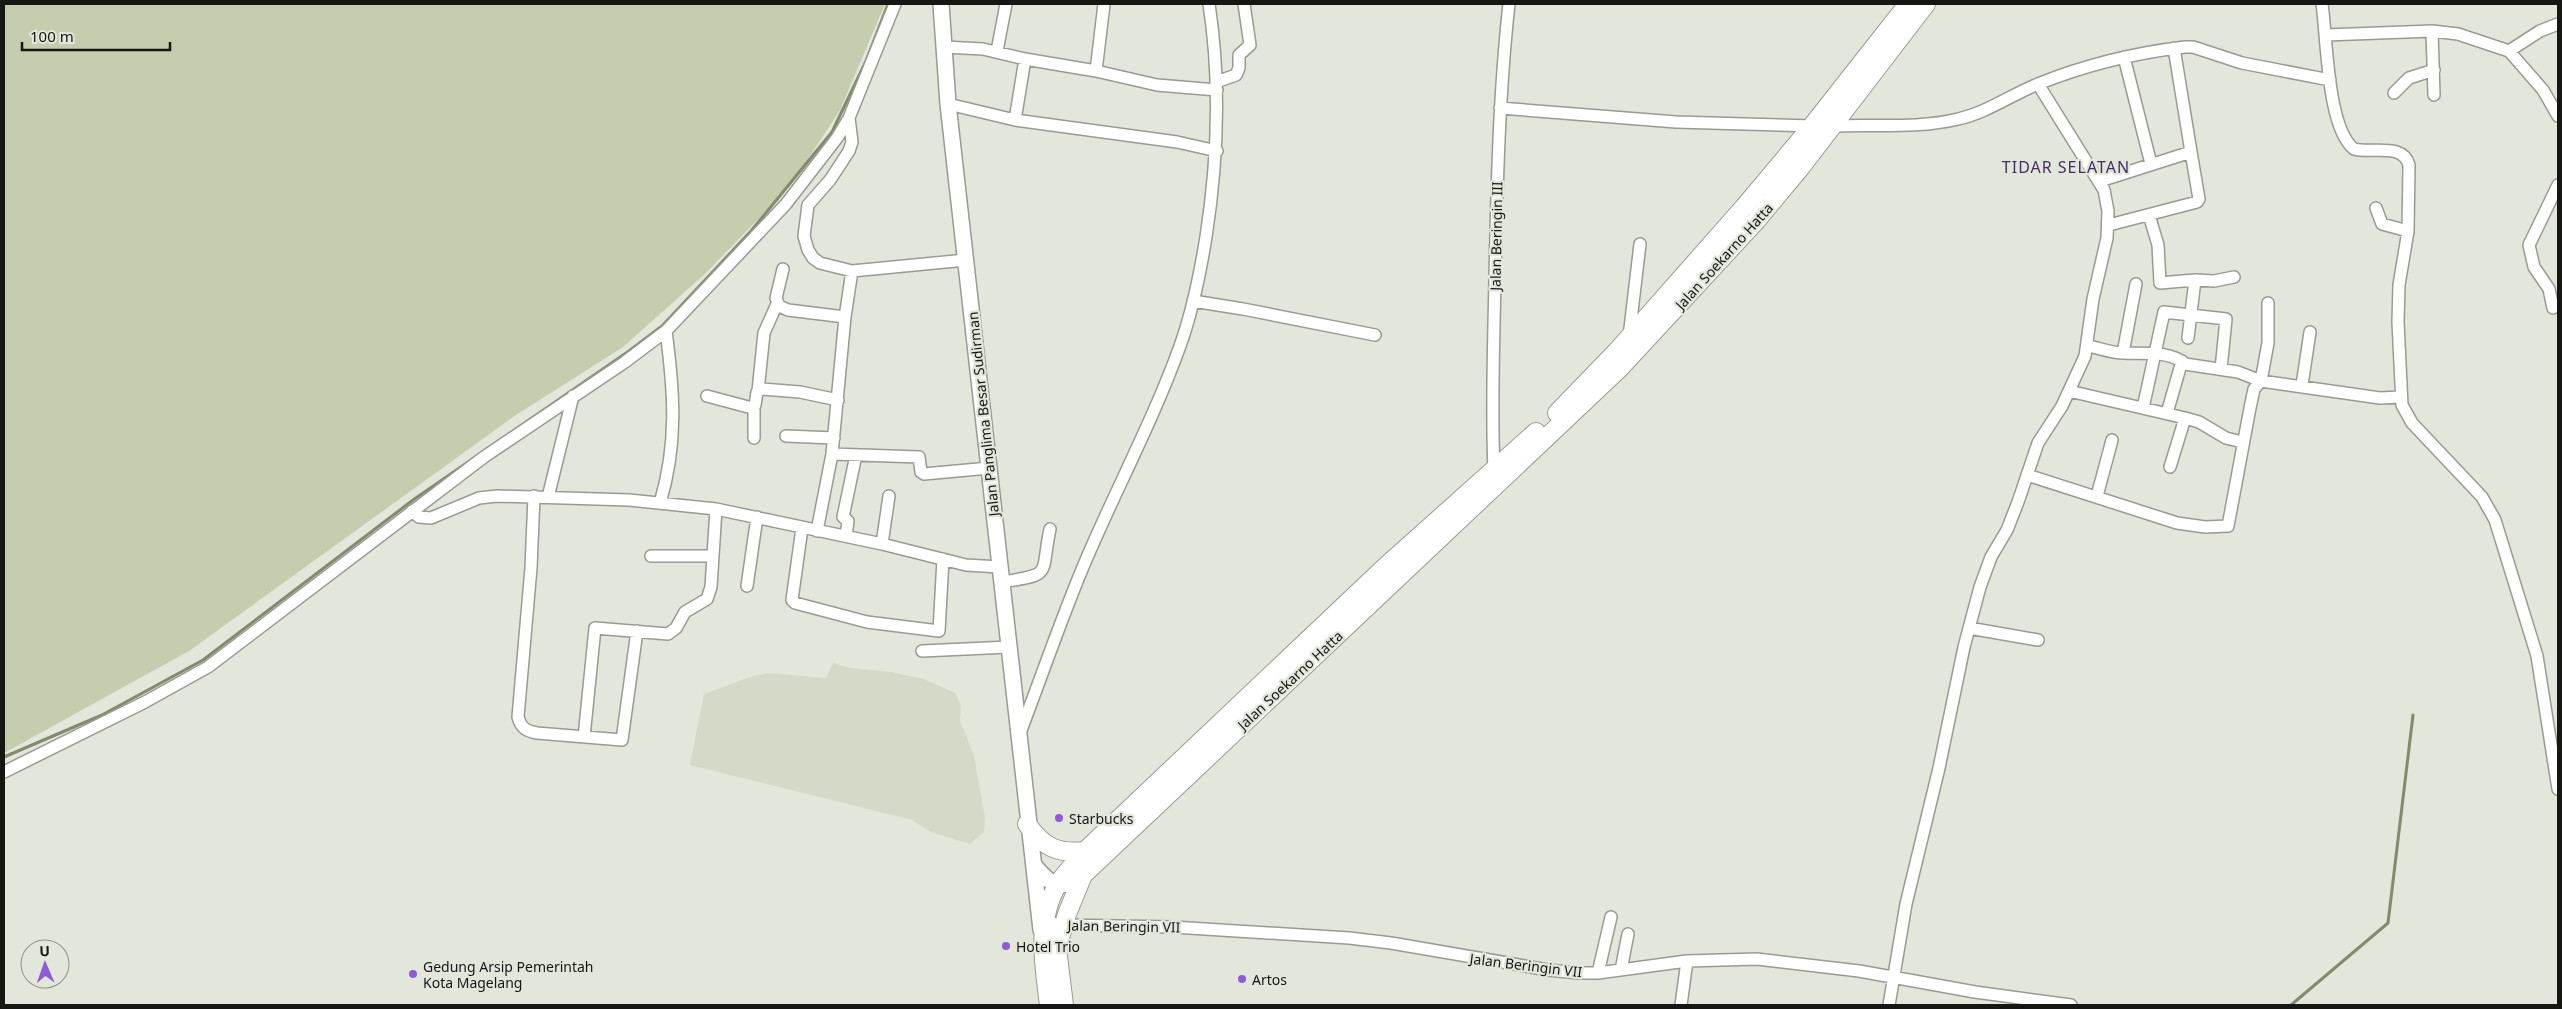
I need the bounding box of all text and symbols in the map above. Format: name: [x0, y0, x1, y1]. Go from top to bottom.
scale bar: [22, 20, 170, 52]
text: 100 m: [30, 26, 74, 46]
district label: TIDAR SELATAN: [2002, 156, 2130, 178]
street label: Jalan Beringin III: [1486, 181, 1506, 293]
street label: Jalan Soekarno Hatta: [1670, 199, 1777, 315]
street label: Jalan Panglima Besar Sudirman: [963, 311, 1003, 519]
street label: Jalan Soekarno Hatta: [1232, 626, 1347, 735]
place label: Starbucks: [1069, 809, 1134, 828]
marker: Starbucks: [1053, 812, 1065, 824]
street label: Jalan Beringin VII: [1065, 915, 1181, 936]
place label: Hotel Trio: [1016, 937, 1080, 956]
north arrow: [20, 939, 70, 989]
marker: Hotel Trio: [1000, 940, 1012, 952]
text: U: [39, 941, 50, 960]
street label: Jalan Beringin VII: [1467, 948, 1583, 981]
place label: Gedung Arsip Pemerintah Kota Magelang: [423, 957, 594, 992]
marker: Gedung Arsip Pemerintah Kota Magelang: [407, 968, 419, 980]
place label: Artos: [1252, 970, 1287, 989]
marker: Artos: [1236, 973, 1248, 985]

